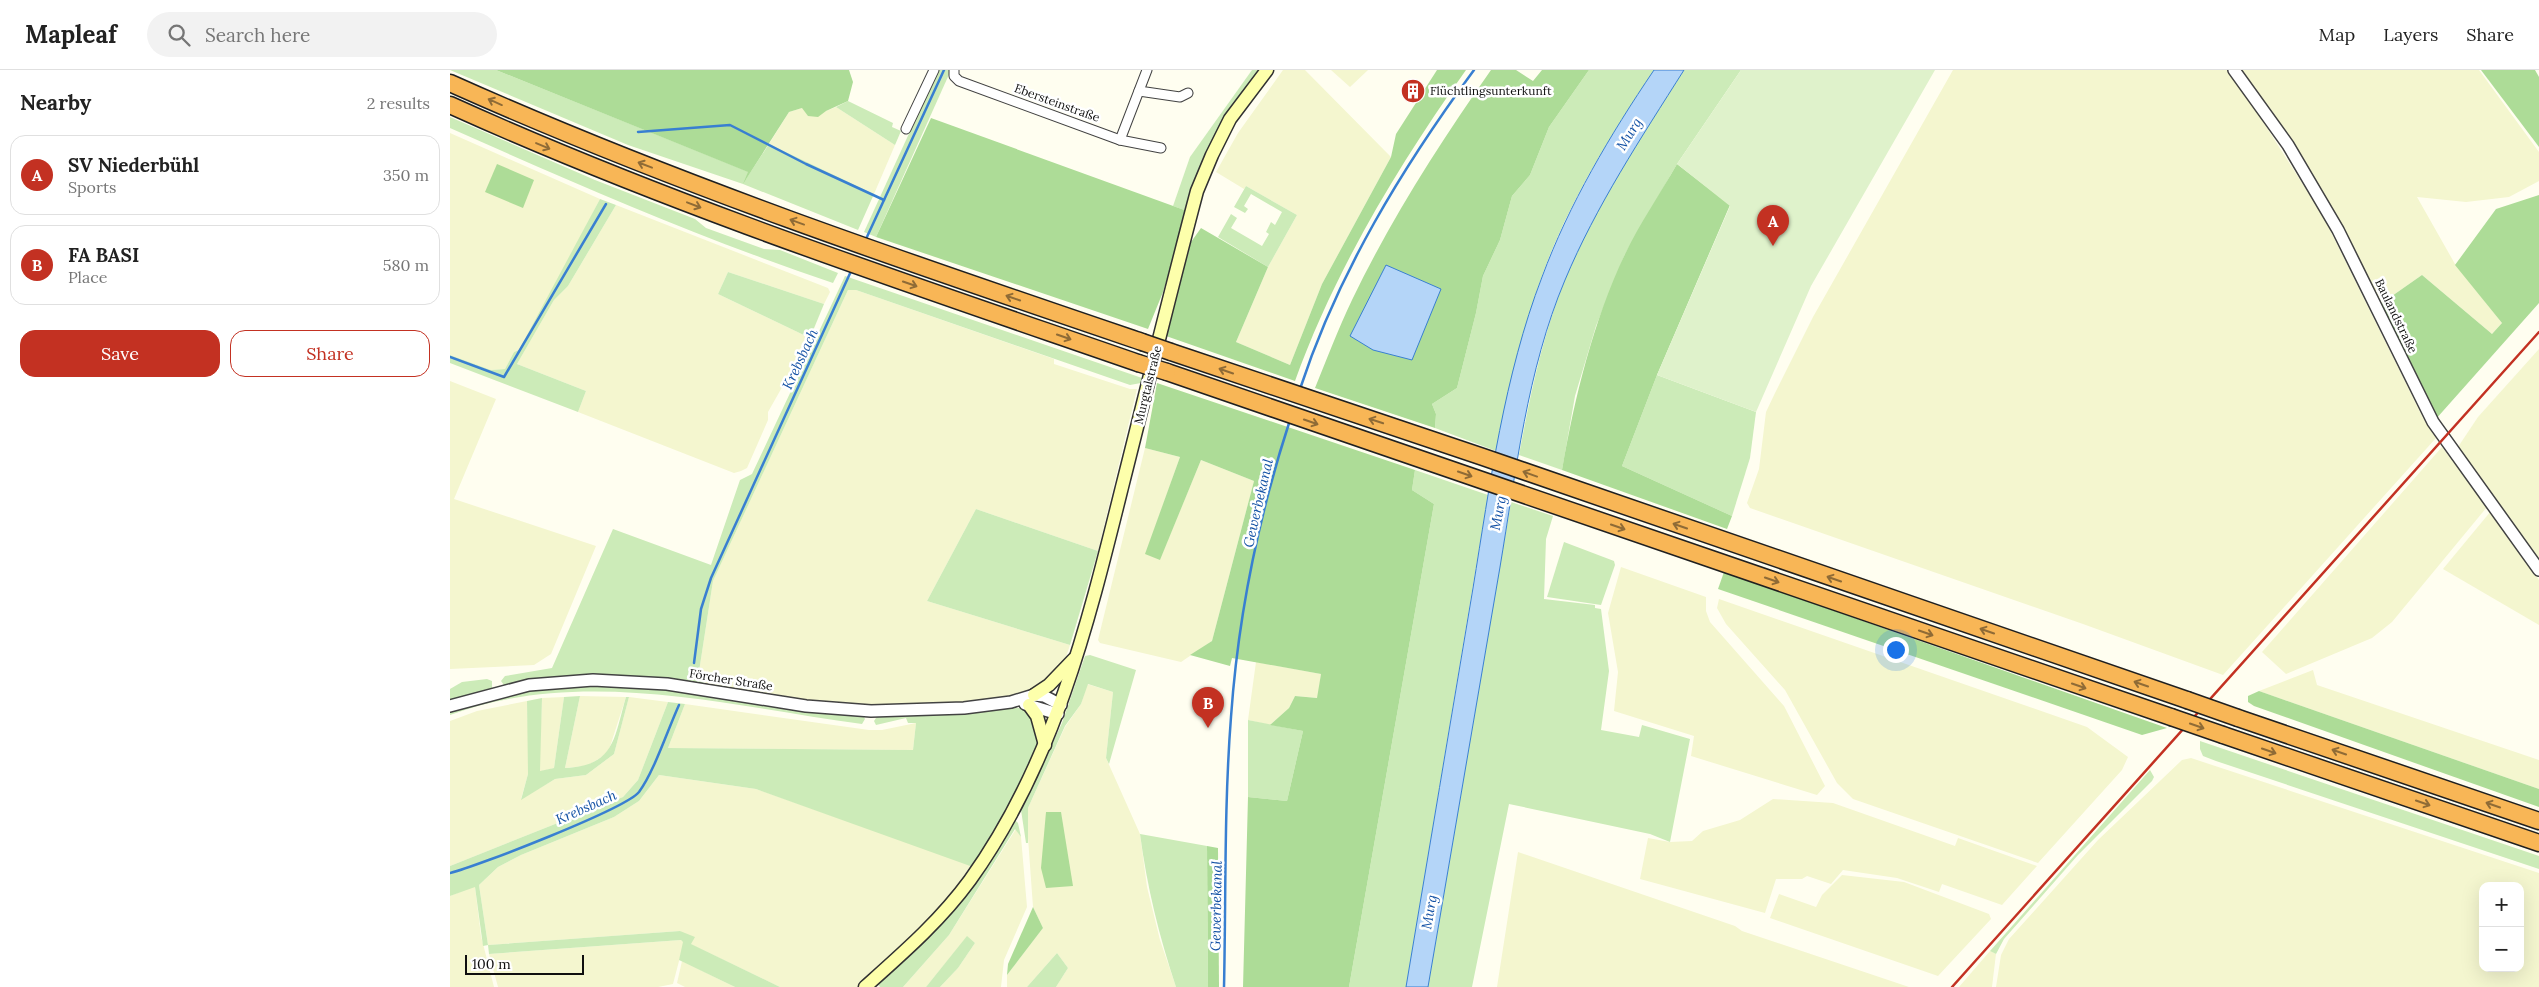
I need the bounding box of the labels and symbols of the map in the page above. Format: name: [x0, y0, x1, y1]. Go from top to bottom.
building icon: Flüchtlingsunterkunft: [1400, 78, 1426, 104]
street label: Ebersteinstraße: [1012, 80, 1102, 125]
place label: Flüchtlingsunterkunft: [1430, 83, 1552, 98]
one-way arrow: [488, 97, 503, 107]
water label: Murg: [1612, 115, 1646, 153]
one-way arrow: [535, 141, 550, 151]
one-way arrow: [638, 159, 653, 169]
one-way arrow: [686, 201, 701, 210]
pin: A: [1757, 205, 1789, 246]
one-way arrow: [790, 217, 805, 226]
street label: Baulandstraße: [2372, 276, 2421, 356]
one-way arrow: [902, 280, 918, 289]
one-way arrow: [1006, 293, 1022, 302]
water label: Krebsbach: [778, 326, 822, 392]
one-way arrow: [1056, 333, 1071, 342]
street label: Murgtalstraße: [1131, 344, 1165, 426]
one-way arrow: [1219, 366, 1234, 375]
one-way arrow: [1369, 416, 1385, 426]
one-way arrow: [1303, 418, 1318, 427]
water label: Gewerbekanal: [1239, 457, 1277, 549]
one-way arrow: [1523, 469, 1538, 478]
one-way arrow: [1457, 470, 1472, 479]
water label: Murg: [1486, 494, 1510, 532]
one-way arrow: [1673, 521, 1688, 530]
one-way arrow: [1610, 523, 1626, 532]
one-way arrow: [1826, 574, 1842, 583]
one-way arrow: [1764, 575, 1780, 585]
one-way arrow: [1980, 626, 1996, 636]
one-way arrow: [1917, 628, 1933, 638]
your location: [1883, 637, 1909, 663]
street label: Förcher Straße: [688, 666, 774, 694]
one-way arrow: [2134, 679, 2149, 688]
one-way arrow: [2071, 681, 2087, 691]
pin: B: [1192, 687, 1224, 728]
one-way arrow: [2189, 722, 2204, 731]
one-way arrow: [2261, 746, 2277, 756]
one-way arrow: [2331, 747, 2347, 757]
water label: Krebsbach: [553, 786, 619, 828]
one-way arrow: [2415, 799, 2430, 808]
one-way arrow: [2486, 800, 2501, 809]
water label: Gewerbekanal: [1206, 861, 1226, 951]
water label: Murg: [1417, 893, 1441, 931]
scale bar: [465, 952, 584, 975]

